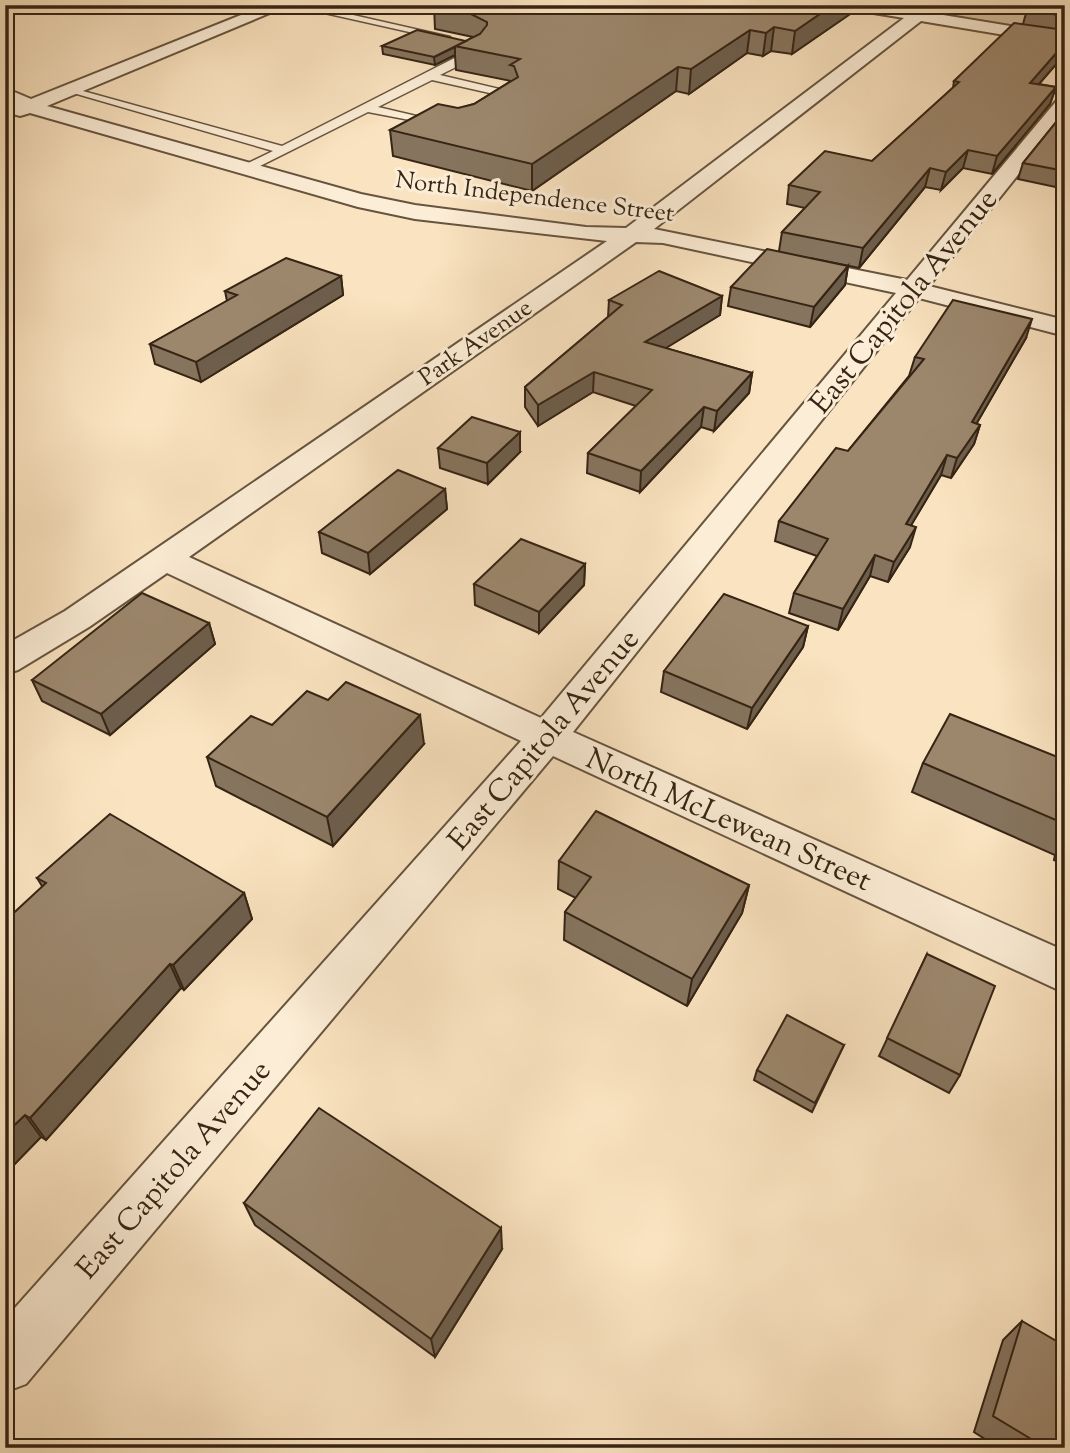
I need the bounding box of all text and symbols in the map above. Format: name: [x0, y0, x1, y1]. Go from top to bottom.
street label: North Independence Street: [394, 164, 676, 232]
street label: East Capitola Avenue: [801, 181, 1009, 424]
street label: Park Avenue: [413, 292, 540, 395]
street label: East Capitola Avenue: [439, 620, 651, 861]
street label: North McLewean Street: [578, 739, 878, 904]
street label: East Capitola Avenue: [67, 1052, 282, 1290]

